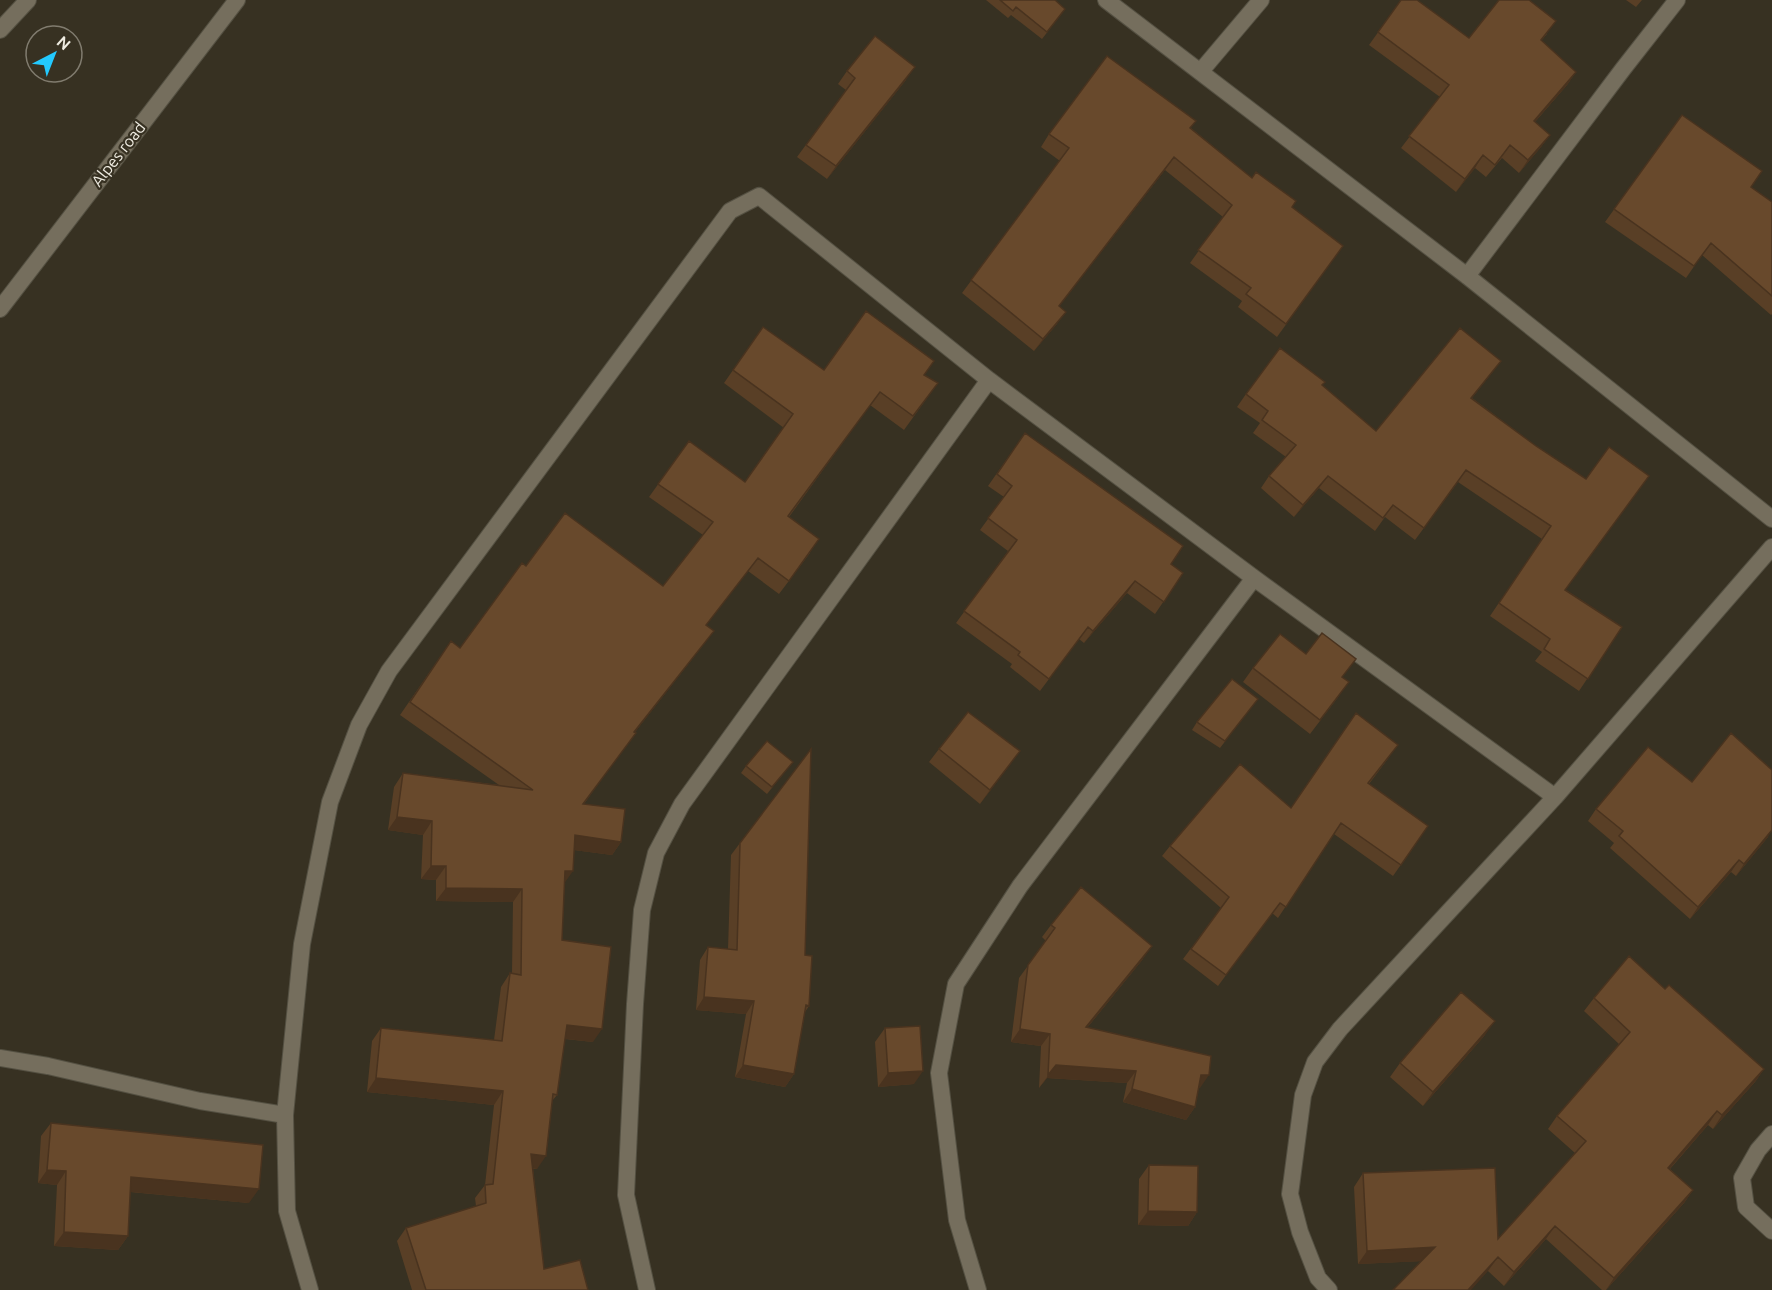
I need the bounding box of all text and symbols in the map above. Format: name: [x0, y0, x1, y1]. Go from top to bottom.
north arrow: [24, 24, 84, 84]
text: N: [54, 32, 74, 54]
street label: Alpes road: [87, 118, 149, 190]

